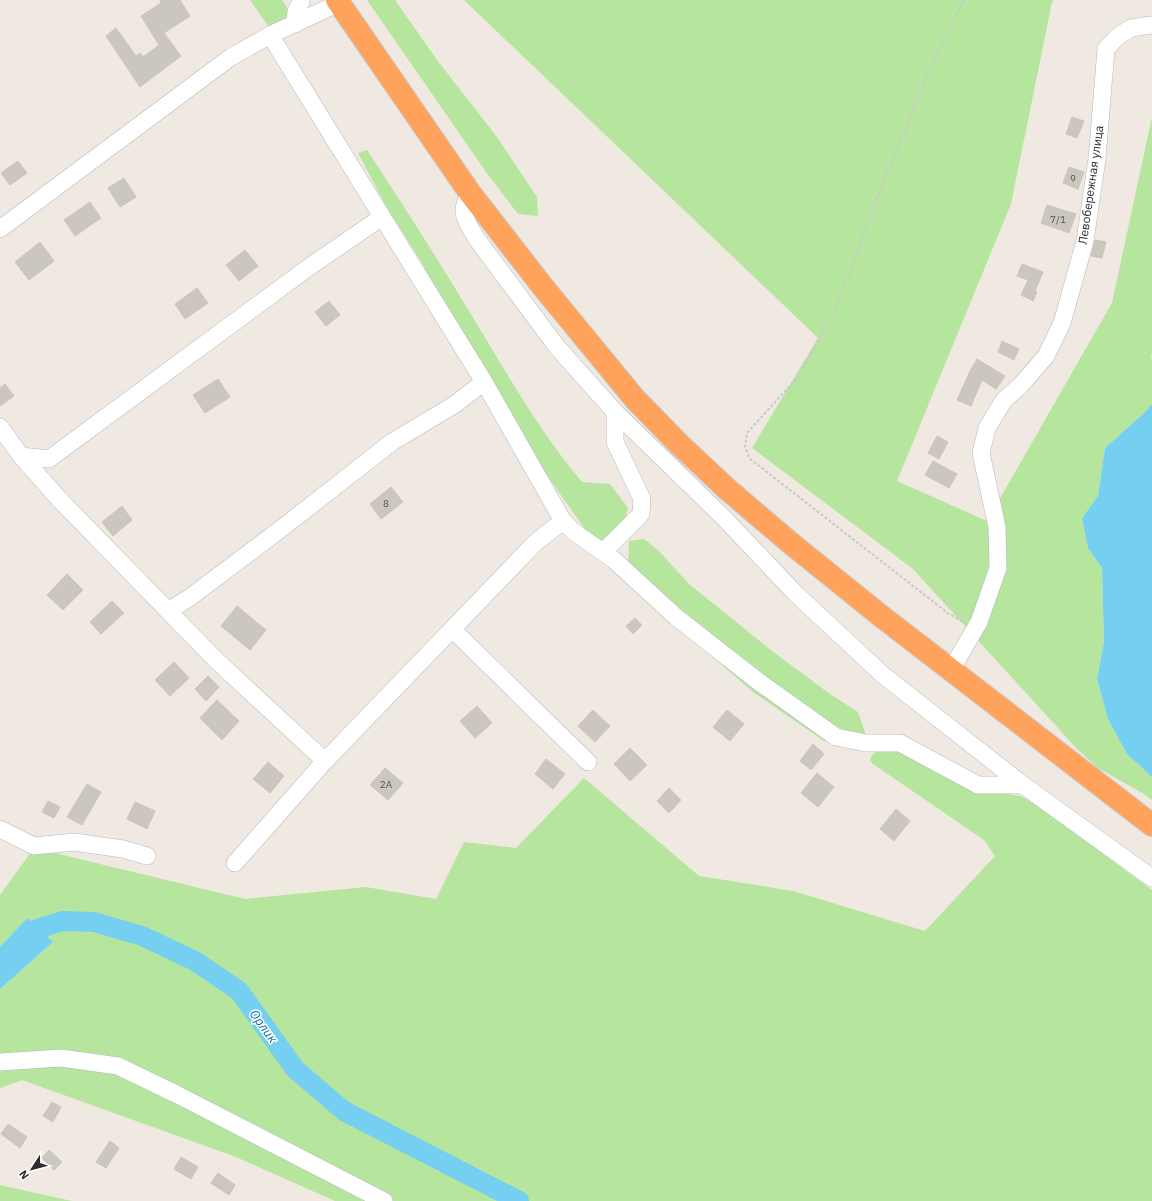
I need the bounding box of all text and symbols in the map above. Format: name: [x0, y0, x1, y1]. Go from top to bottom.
street label: Левобережная улица: [1075, 124, 1106, 245]
house number: 9: [1070, 172, 1076, 185]
house number: 7/1: [1050, 213, 1066, 226]
house number: 8: [383, 497, 389, 510]
house number: 2А: [380, 778, 393, 791]
water label: Орлик: [246, 1006, 282, 1046]
north arrow: [12, 1149, 52, 1189]
text: N: [16, 1168, 32, 1182]

